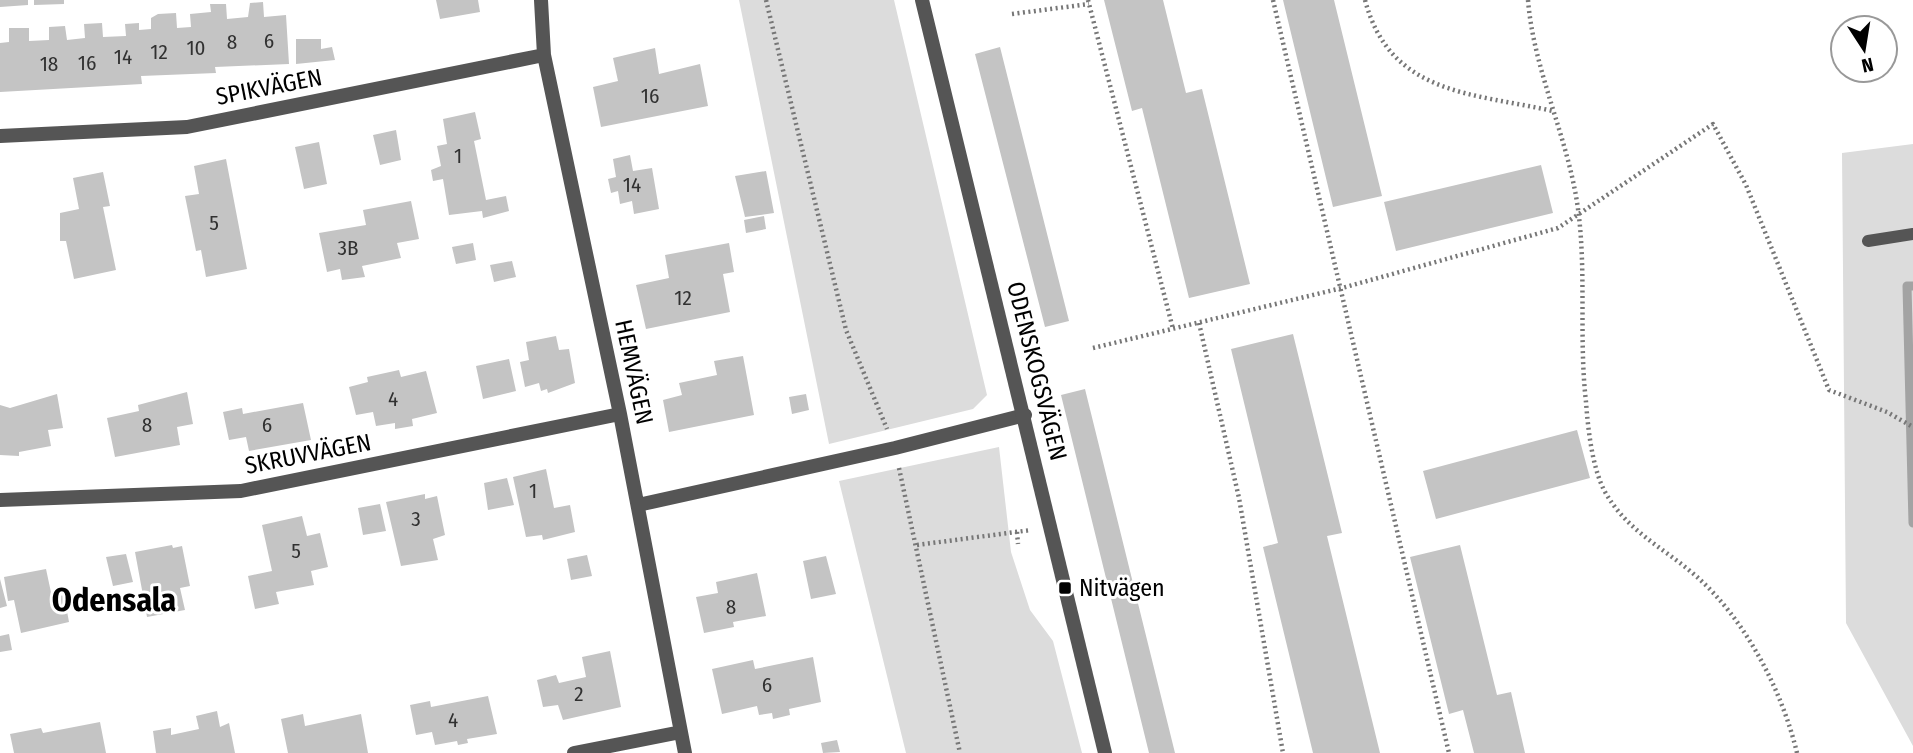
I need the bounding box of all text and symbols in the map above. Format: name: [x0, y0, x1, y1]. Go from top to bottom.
north arrow: [1829, 14, 1899, 84]
house number: 6: [264, 28, 274, 54]
house number: 8: [227, 29, 237, 55]
house number: 10: [186, 35, 206, 61]
house number: 12: [150, 39, 168, 65]
house number: 14: [114, 44, 132, 70]
house number: 16: [78, 50, 96, 76]
house number: 18: [40, 51, 58, 77]
text: N: [1859, 53, 1875, 78]
street label: SPIKVÄGEN: [214, 63, 324, 111]
house number: 16: [641, 83, 659, 109]
house number: 1: [454, 143, 462, 169]
house number: 14: [623, 172, 641, 198]
house number: 5: [209, 210, 219, 236]
house number: 3B: [338, 235, 358, 261]
street label: ODENSKOGSVÄGEN: [1001, 279, 1073, 463]
house number: 12: [674, 285, 692, 311]
street label: HEMVÄGEN: [609, 317, 659, 427]
house number: 4: [388, 386, 398, 412]
house number: 8: [142, 412, 152, 438]
house number: 6: [262, 412, 272, 438]
street label: SKRUVVÄGEN: [243, 428, 373, 480]
house number: 1: [529, 478, 537, 504]
house number: 3: [411, 506, 421, 532]
house number: 5: [291, 538, 301, 564]
place label: Nitvägen: [1079, 574, 1165, 602]
marker: Nitvägen: [1057, 580, 1073, 596]
district label: Odensala: [52, 581, 176, 619]
house number: 8: [726, 594, 736, 620]
house number: 6: [762, 672, 772, 698]
house number: 2: [574, 681, 584, 707]
house number: 4: [448, 707, 458, 733]

